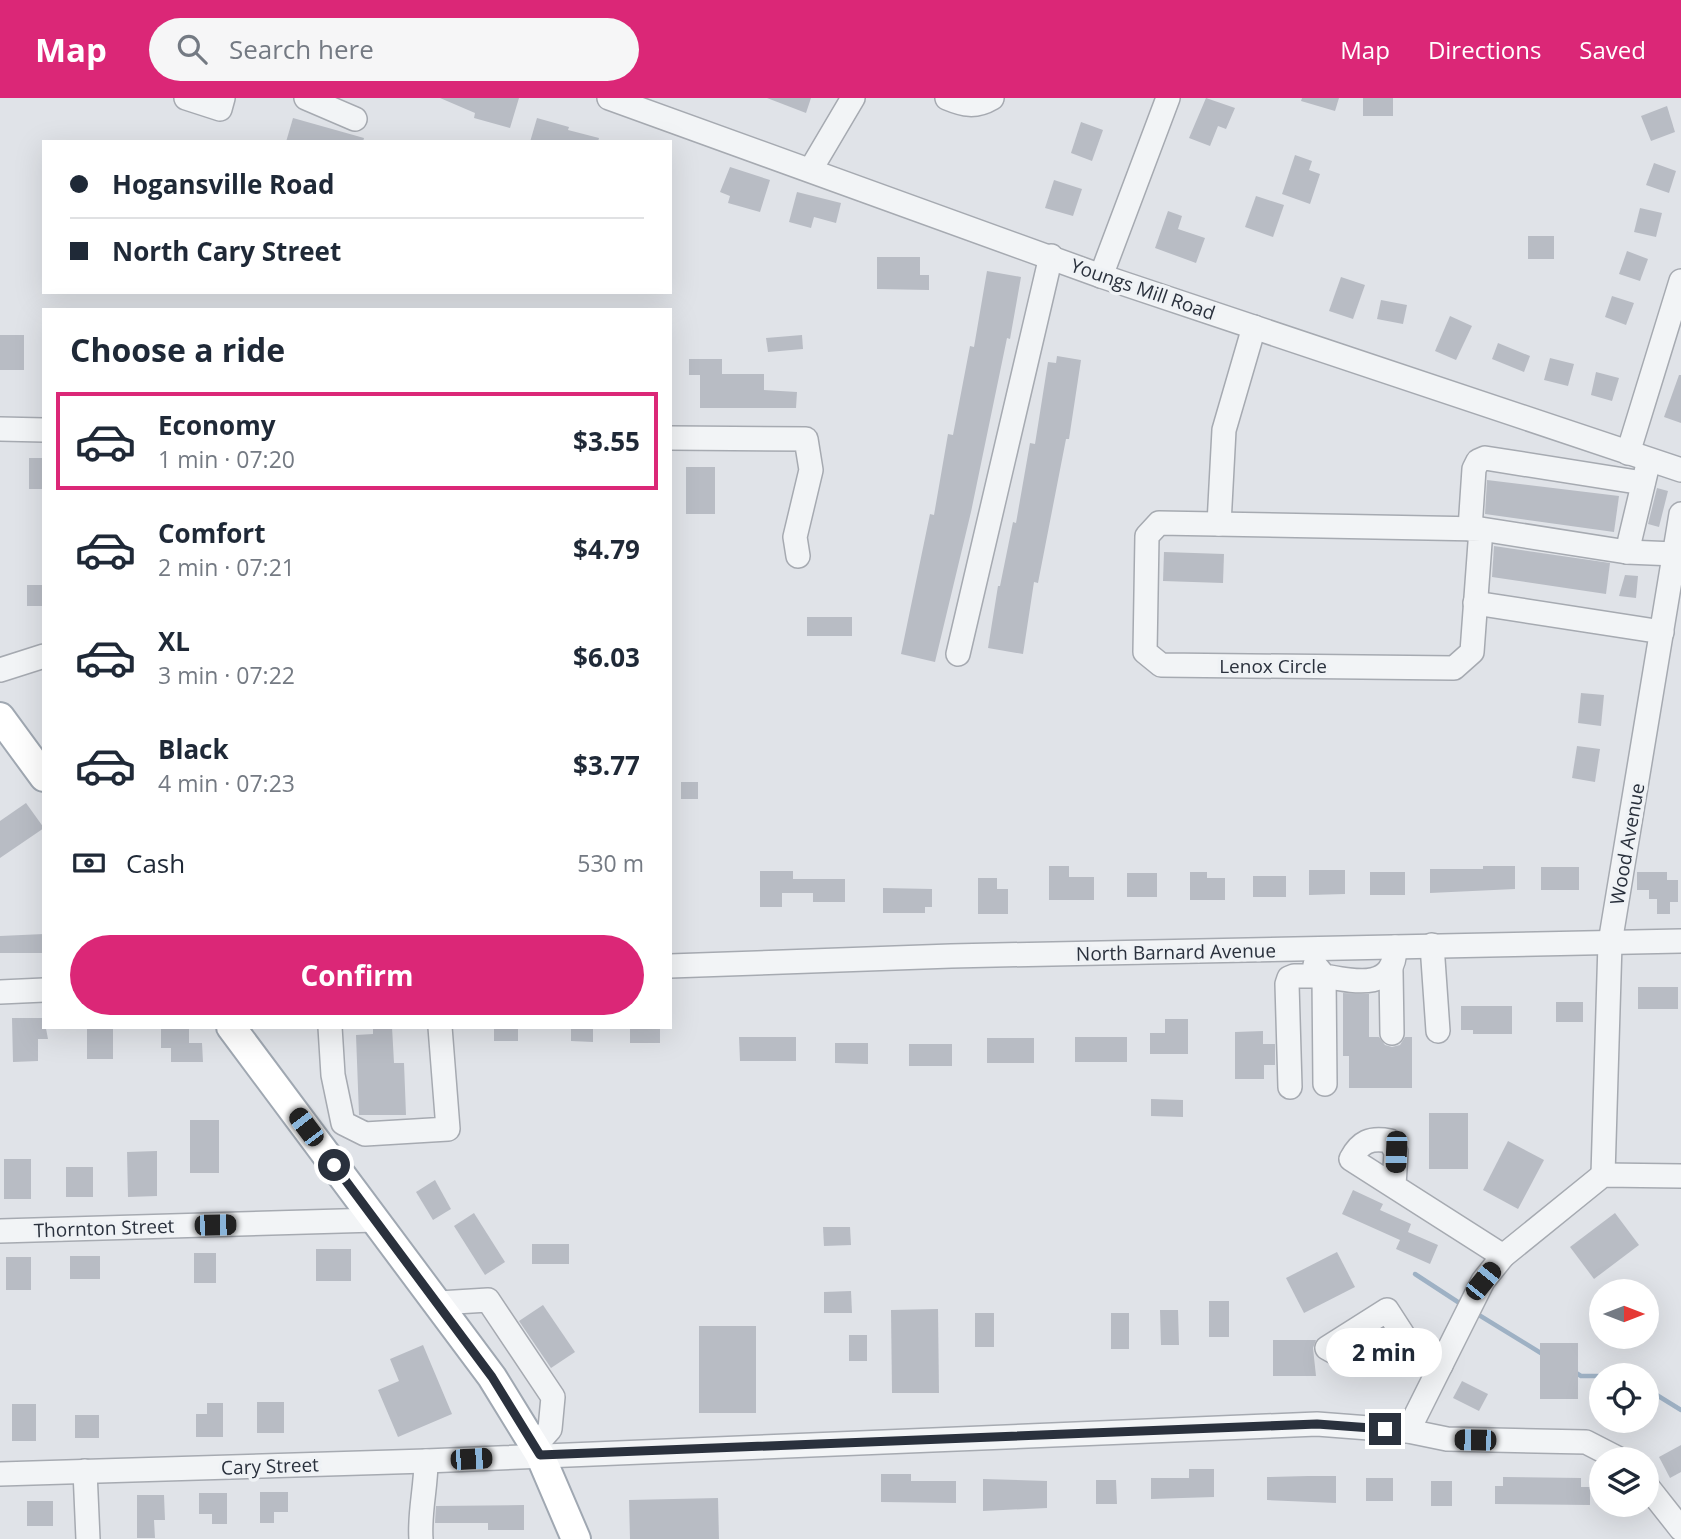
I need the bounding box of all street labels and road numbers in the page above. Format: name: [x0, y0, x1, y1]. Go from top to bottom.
street label: Youngs Mill Road: [1067, 252, 1219, 326]
street label: Lenox Circle: [1219, 653, 1327, 679]
street label: Wood Avenue: [1604, 781, 1650, 907]
street label: North Barnard Avenue: [1076, 937, 1276, 967]
street label: Thornton Street: [33, 1213, 175, 1243]
street label: Cary Street: [221, 1451, 320, 1481]

